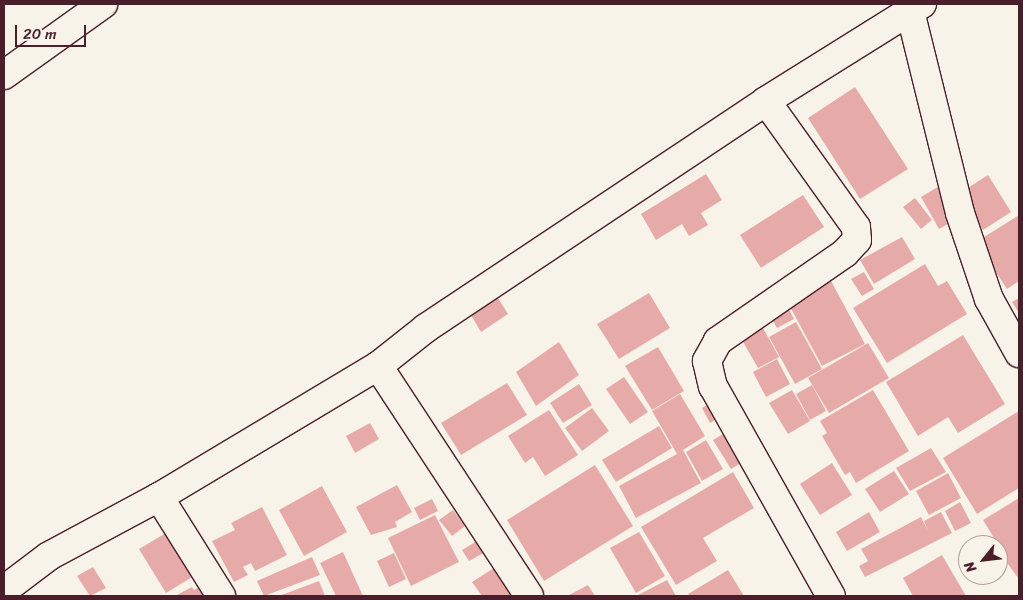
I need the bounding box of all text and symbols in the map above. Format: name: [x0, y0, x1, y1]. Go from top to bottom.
scale bar: [18, 15, 89, 47]
text: 20 m: [23, 21, 57, 47]
north arrow: [958, 535, 1008, 585]
text: N: [957, 557, 984, 577]

